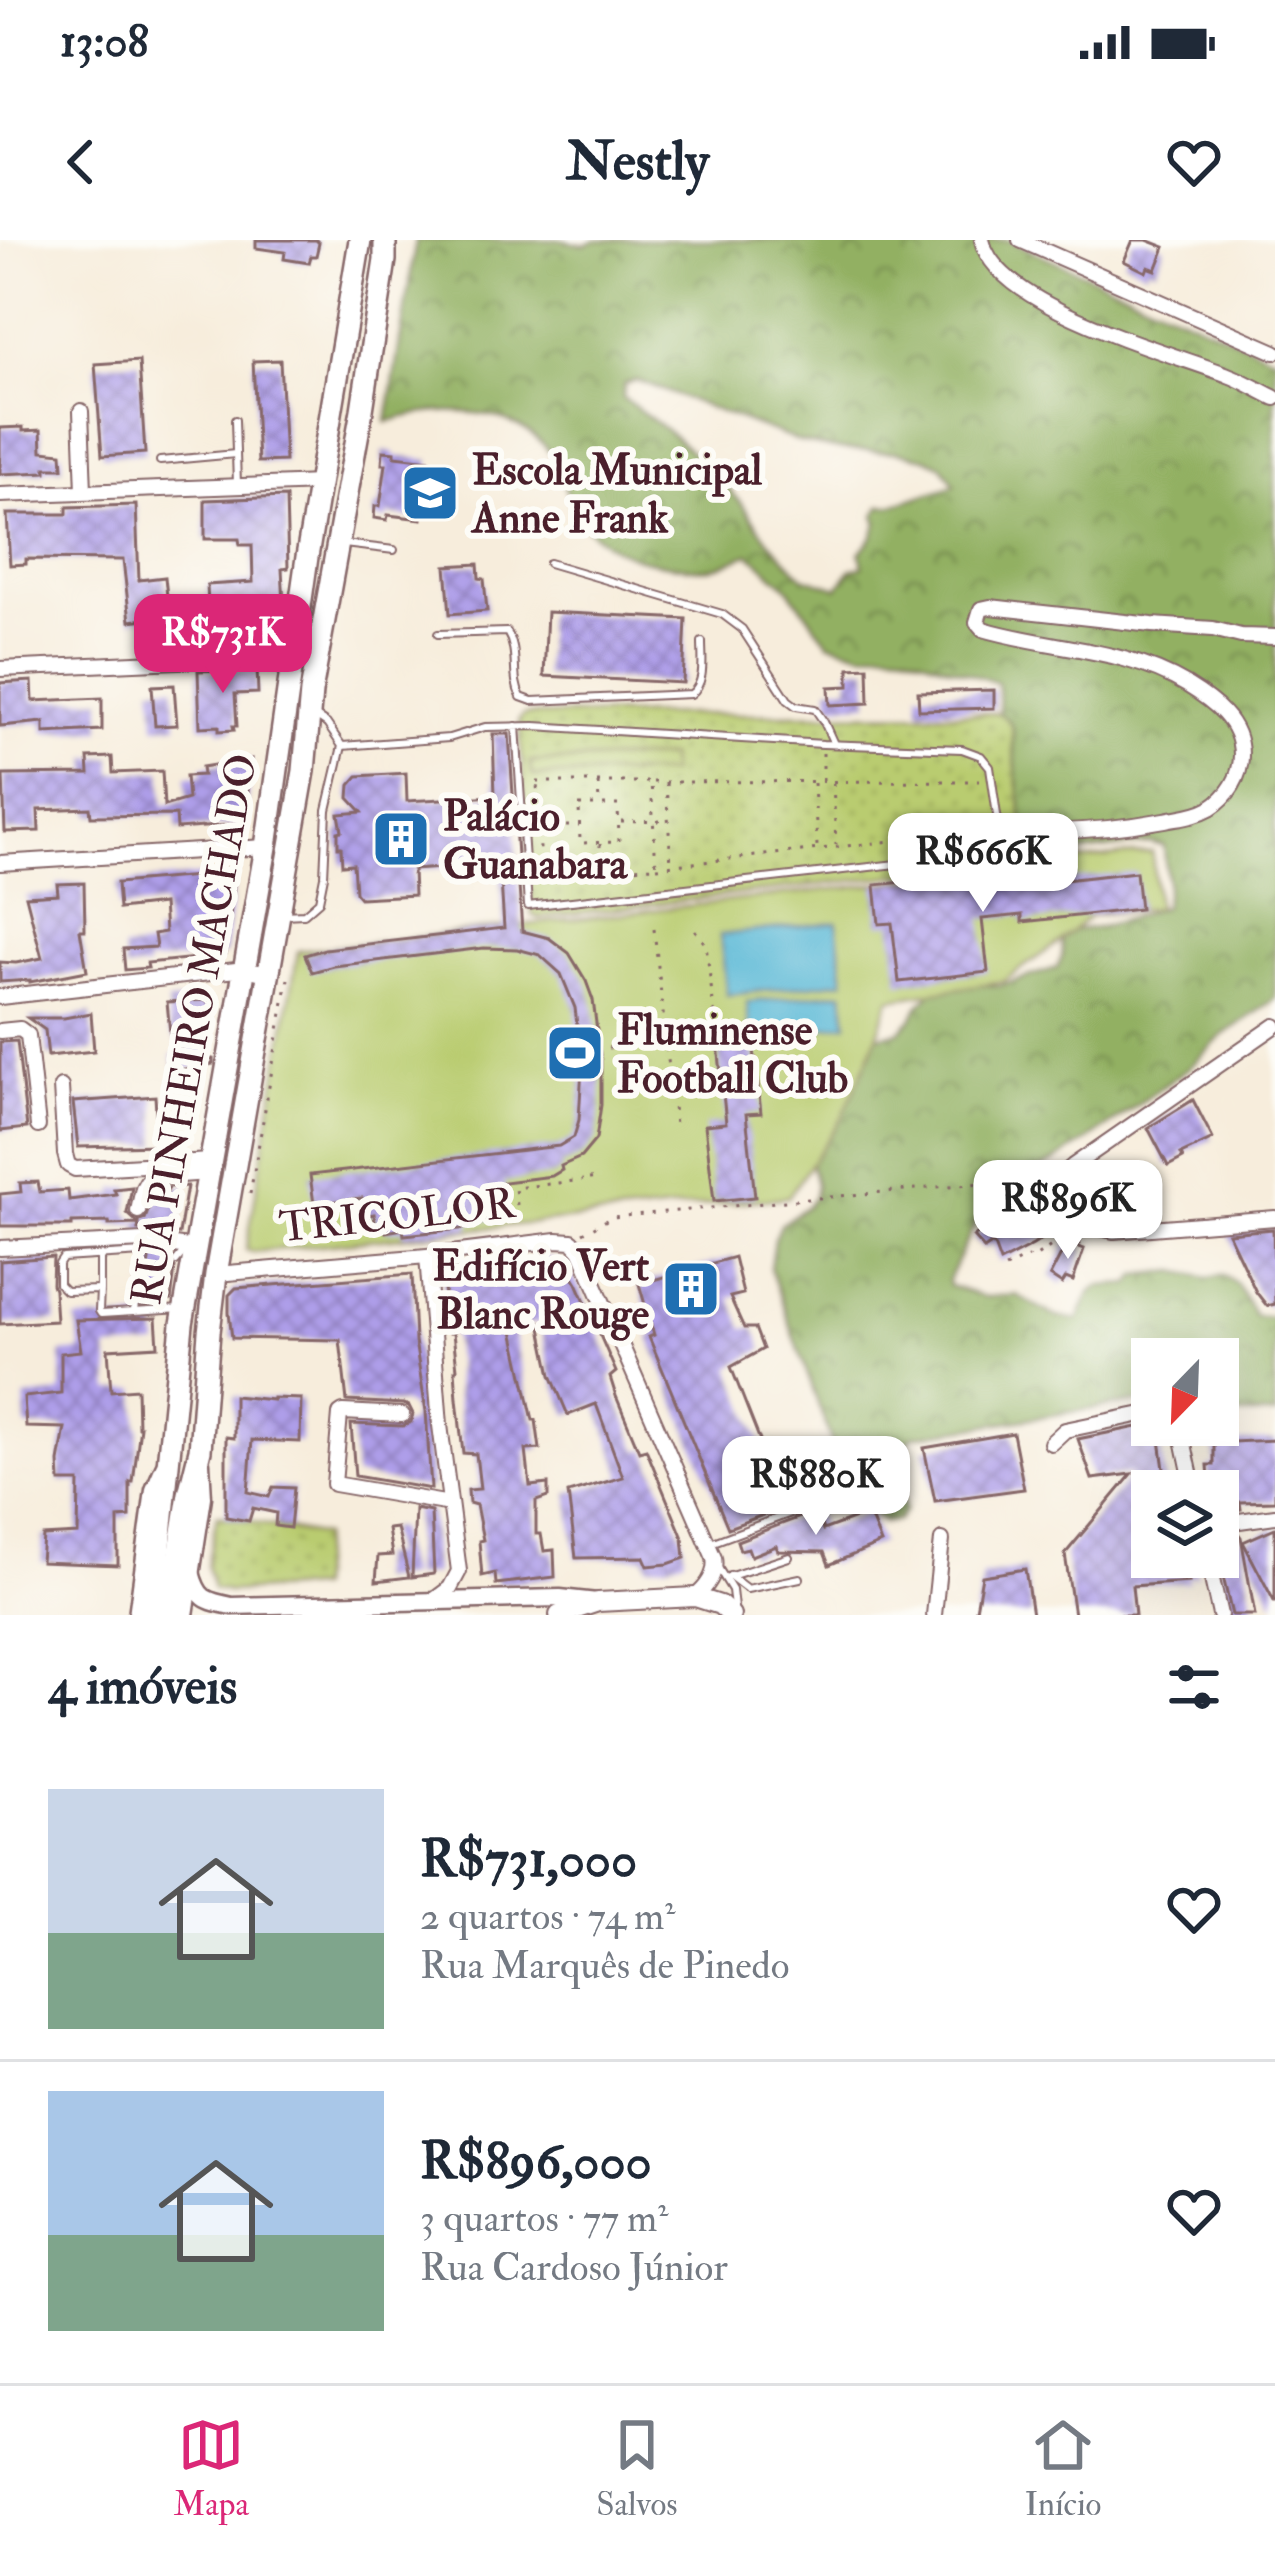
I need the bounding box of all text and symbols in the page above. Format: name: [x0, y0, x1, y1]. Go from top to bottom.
text: 13:08: [60, 14, 149, 70]
text: Nestly: [566, 128, 709, 196]
icon: back: [48, 129, 114, 195]
icon: heart: [1161, 129, 1227, 195]
place label: Escola Municipal Anne Frank: [470, 445, 762, 545]
school or university icon: Escola Municipal Anne Frank: [399, 462, 461, 524]
pin: R$731K: [125, 594, 321, 696]
text: R$731K: [161, 608, 285, 657]
street label: RUA PINHEIRO MACHADO: [121, 750, 269, 1309]
place label: Palácio Guanabara: [443, 791, 629, 891]
building icon: Palácio Guanabara: [370, 808, 432, 870]
pin: R$666K: [885, 813, 1081, 915]
text: R$666K: [915, 827, 1051, 876]
place label: Fluminense Football Club: [617, 1005, 848, 1105]
sports icon: Fluminense Football Club: [544, 1022, 606, 1084]
pin: R$896K: [970, 1160, 1166, 1262]
text: R$896K: [1000, 1174, 1136, 1223]
street label: TRICOLOR: [277, 1178, 519, 1254]
place label: Edifício Vert Blanc Rouge: [432, 1241, 649, 1341]
building icon: Edifício Vert Blanc Rouge: [660, 1258, 722, 1320]
north arrow: [1131, 1338, 1239, 1446]
map controls: [1131, 1338, 1239, 1578]
pin: R$880K: [718, 1436, 914, 1538]
text: R$880K: [749, 1450, 883, 1499]
button: layers: [1131, 1470, 1239, 1578]
icon: filters: [1161, 1654, 1227, 1720]
text: 4 imóveis: [48, 1655, 237, 1719]
text: R$731,000: [420, 1828, 637, 1892]
icon: home: [144, 1837, 288, 1981]
icon: heart: [1161, 1876, 1227, 1942]
text: 2 quartos · 74 m²: [420, 1892, 675, 1941]
text: Rua Marquês de Pinedo: [420, 1941, 790, 1990]
text: R$896,000: [420, 2130, 652, 2194]
icon: home: [144, 2139, 288, 2283]
icon: heart: [1161, 2178, 1227, 2244]
text: 3 quartos · 77 m²: [420, 2194, 668, 2243]
text: Rua Cardoso Júnior: [420, 2243, 728, 2292]
tab: Mapa: [174, 2412, 249, 2525]
tab: Salvos: [596, 2412, 678, 2525]
tab: Início: [1025, 2412, 1101, 2525]

